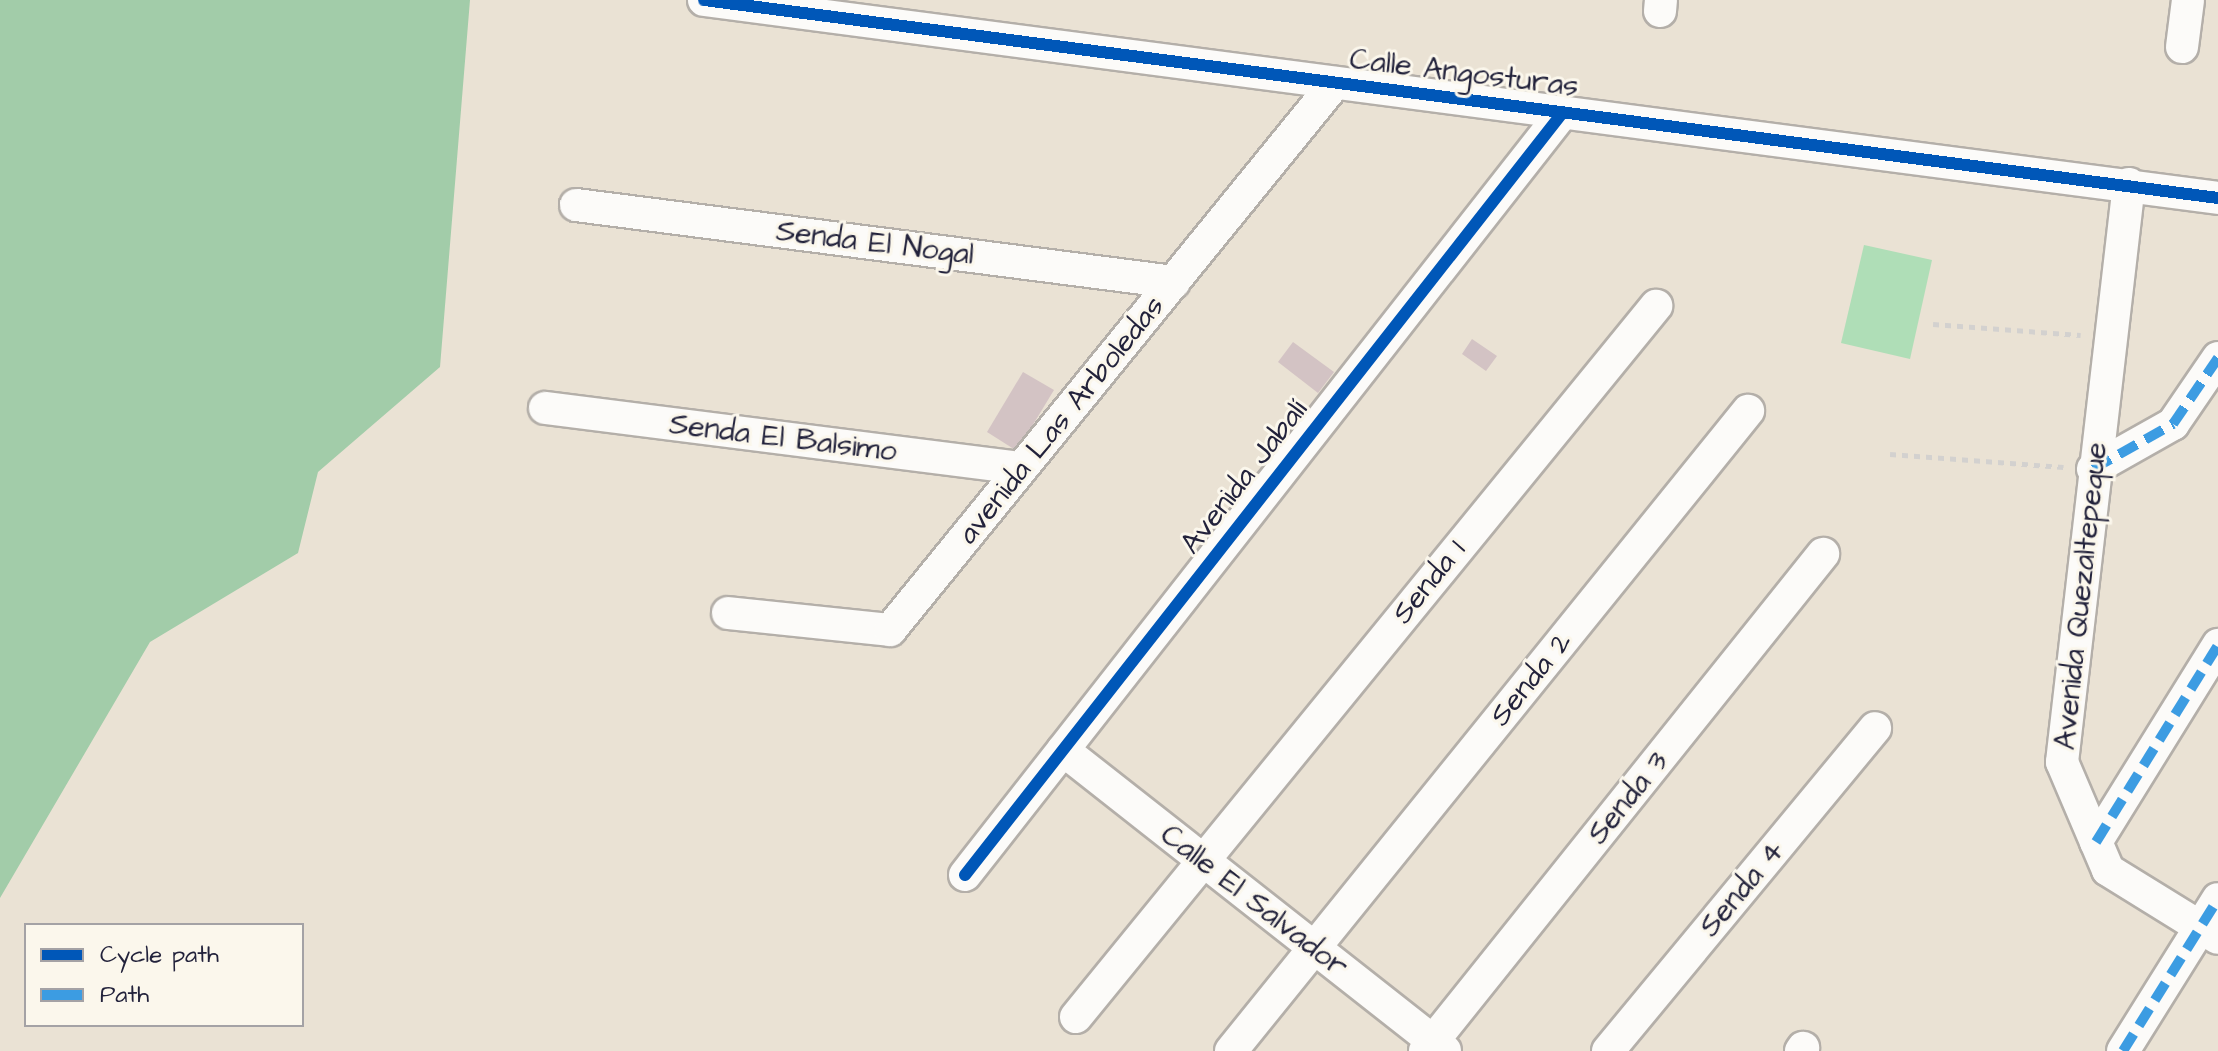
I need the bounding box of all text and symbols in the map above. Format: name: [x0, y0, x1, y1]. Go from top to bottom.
street label: Calle Angosturas: [1348, 41, 1580, 105]
street label: Senda El Nogal: [774, 213, 976, 273]
street label: avenida Las Arboledas: [950, 289, 1172, 551]
street label: Avenida Jabalí: [1173, 393, 1315, 561]
street label: Senda El Balsimo: [667, 406, 899, 470]
street label: Avenida Quezaltepeque: [2047, 440, 2115, 752]
street label: Senda 1: [1384, 533, 1474, 631]
street label: Senda 2: [1482, 625, 1580, 733]
street label: Senda 3: [1580, 745, 1676, 851]
street label: Calle El Salvador: [1153, 817, 1355, 985]
street label: Senda 4: [1692, 834, 1792, 944]
legend: [24, 923, 304, 1027]
text: Cycle path: [100, 938, 219, 972]
text: Path: [100, 978, 149, 1012]

